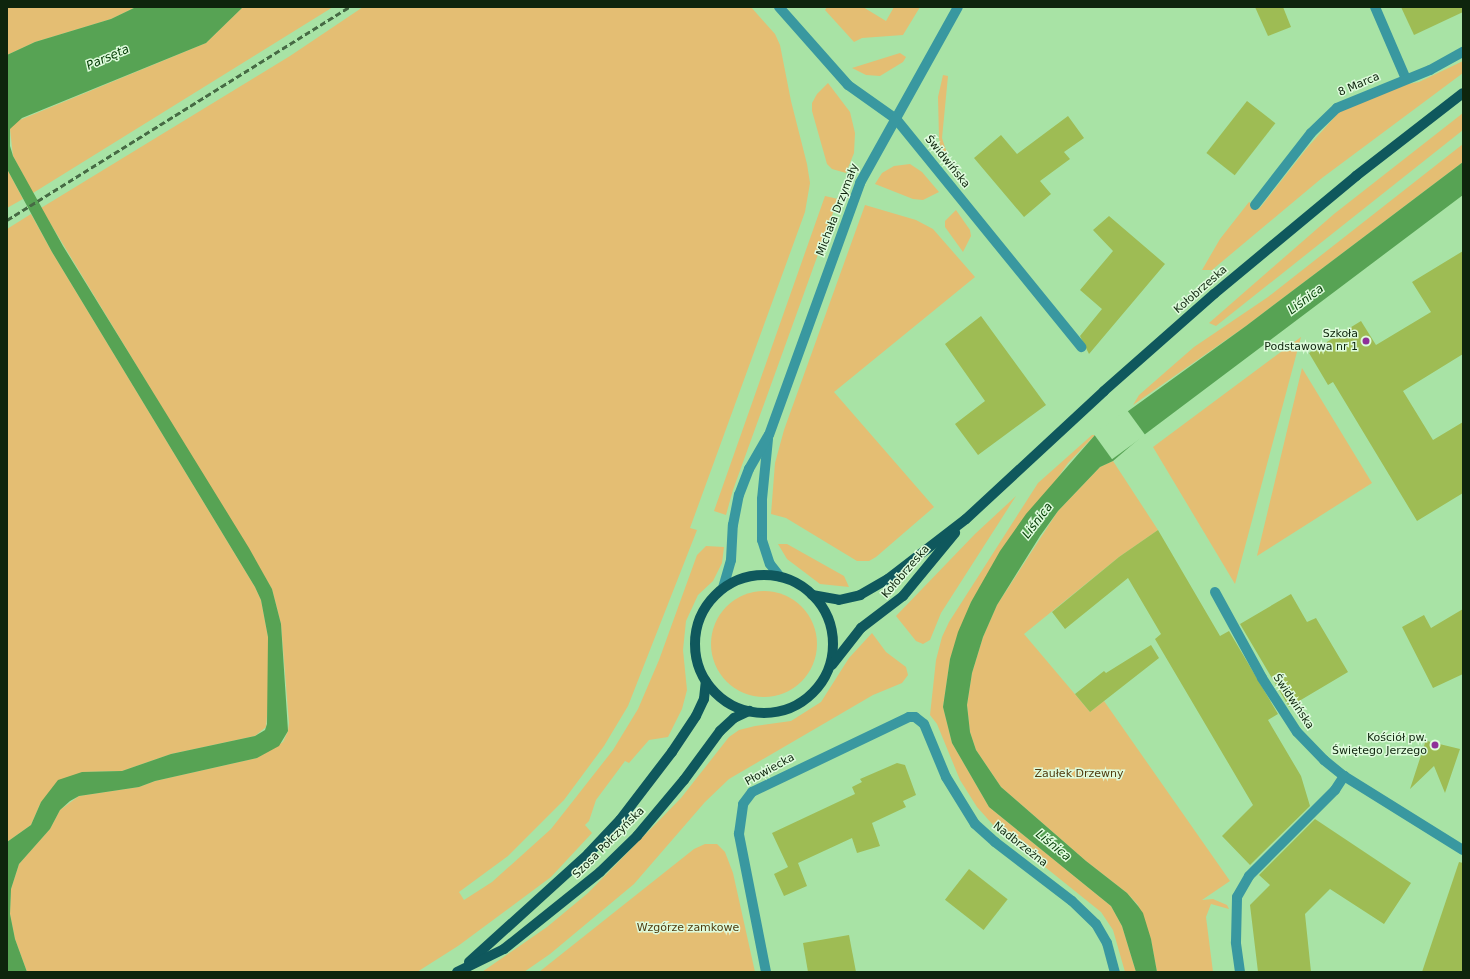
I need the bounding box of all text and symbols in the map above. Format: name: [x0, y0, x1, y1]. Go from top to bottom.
water label: Parsęta: [84, 42, 132, 74]
street label: 8 Marca: [1336, 70, 1382, 100]
street label: Świdwińska: [922, 133, 972, 191]
street label: Michała Drzymały: [814, 162, 862, 258]
street label: Kołobrzeska: [1172, 263, 1230, 317]
water label: Liśnica: [1285, 282, 1327, 318]
place label: Szkoła Podstawowa nr 1: [1264, 328, 1358, 354]
marker: Szkoła Podstawowa nr 1: [1361, 336, 1371, 346]
water label: Liśnica: [1020, 500, 1056, 542]
street label: Kołobrzeska: [879, 543, 933, 601]
street label: Świdwińska: [1270, 672, 1316, 732]
place label: Kościół pw. Świętego Jerzego: [1332, 732, 1427, 758]
marker: Kościół pw. Świętego Jerzego: [1430, 740, 1440, 750]
street label: Płowiecka: [743, 751, 797, 789]
park label: Zaułek Drzewny: [1034, 767, 1124, 781]
street label: Szosa Połczyńska: [571, 805, 647, 881]
street label: Nadbrzeżna: [990, 820, 1050, 870]
water label: Liśnica: [1032, 827, 1074, 865]
park label: Wzgórze zamkowe: [637, 921, 739, 935]

